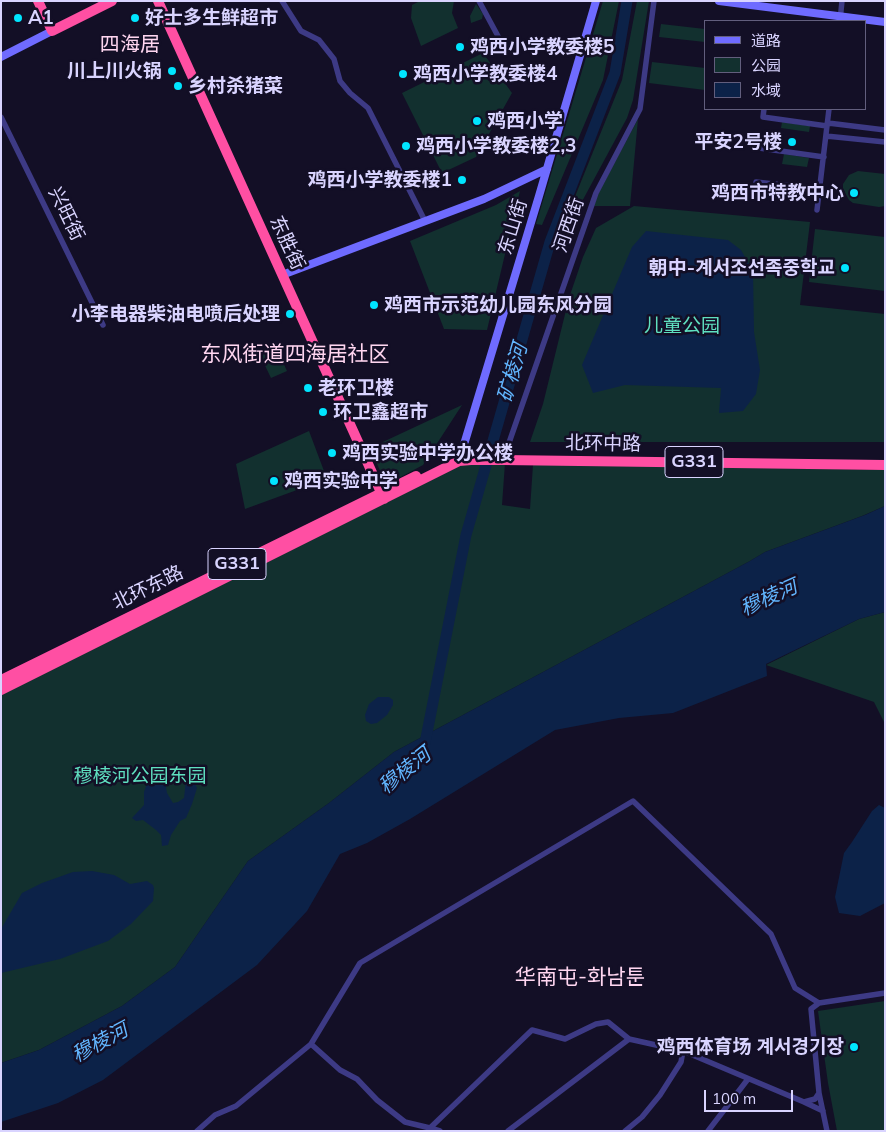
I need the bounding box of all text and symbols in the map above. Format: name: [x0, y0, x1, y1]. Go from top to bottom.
place label: A1: [28, 7, 54, 29]
place label: 好士多生鲜超市: [145, 7, 278, 29]
marker: A1: [12, 12, 24, 24]
marker: 好士多生鲜超市: [129, 12, 141, 24]
legend: [704, 20, 866, 110]
text: 道路: [751, 31, 781, 50]
district label: 四海居: [100, 33, 160, 57]
place label: 鸡西小学教委楼5: [470, 36, 614, 58]
marker: 鸡西小学教委楼5: [454, 41, 466, 53]
text: 公园: [751, 56, 781, 75]
place label: 川上川火锅: [67, 60, 162, 82]
place label: 鸡西小学教委楼4: [413, 63, 557, 85]
marker: 川上川火锅: [166, 65, 178, 77]
marker: 鸡西小学教委楼4: [397, 68, 409, 80]
place label: 乡村杀猪菜: [188, 75, 283, 97]
marker: 乡村杀猪菜: [172, 80, 184, 92]
text: 水域: [751, 81, 781, 100]
place label: 鸡西小学: [487, 110, 563, 132]
marker: 鸡西小学: [471, 115, 483, 127]
place label: 平安2号楼: [695, 131, 782, 153]
place label: 鸡西小学教委楼2,3: [416, 135, 577, 157]
marker: 平安2号楼: [786, 136, 798, 148]
marker: 鸡西小学教委楼2,3: [400, 140, 412, 152]
place label: 鸡西小学教委楼1: [308, 169, 452, 191]
marker: 鸡西小学教委楼1: [456, 174, 468, 186]
place label: 鸡西市特教中心: [711, 182, 844, 204]
street label: 兴旺街: [43, 183, 89, 245]
marker: 鸡西市特教中心: [848, 187, 860, 199]
street label: 河西街: [549, 194, 589, 256]
street label: 东山街: [494, 196, 532, 258]
street label: 东胜街: [265, 212, 309, 274]
place label: 朝中-계서조선족중학교: [649, 257, 835, 279]
marker: 朝中-계서조선족중학교: [839, 262, 851, 274]
place label: 鸡西市示范幼儿园东风分园: [384, 294, 612, 316]
marker: 鸡西市示范幼儿园东风分园: [368, 299, 380, 311]
place label: 小李电器柴油电喷后处理: [71, 303, 280, 325]
marker: 小李电器柴油电喷后处理: [284, 308, 296, 320]
park label: 儿童公园: [644, 315, 720, 337]
water label: 矿棱河: [493, 341, 533, 405]
district label: 东风街道四海居社区: [201, 342, 389, 368]
place label: 老环卫楼: [318, 377, 394, 399]
marker: 老环卫楼: [302, 382, 314, 394]
place label: 环卫鑫超市: [333, 401, 428, 423]
marker: 环卫鑫超市: [317, 406, 329, 418]
street label: 北环中路: [565, 432, 641, 456]
place label: 鸡西实验中学办公楼: [342, 442, 513, 464]
marker: 鸡西实验中学办公楼: [326, 447, 338, 459]
road number: G331: [665, 447, 723, 478]
place label: 鸡西实验中学: [284, 470, 398, 492]
marker: 鸡西实验中学: [268, 475, 280, 487]
road number: G331: [208, 548, 266, 580]
street label: 北环东路: [109, 561, 187, 615]
water label: 穆棱河: [737, 575, 801, 621]
water label: 穆棱河: [374, 743, 436, 799]
park label: 穆棱河公园东园: [74, 765, 206, 787]
district label: 华南屯-화남툰: [515, 965, 645, 991]
water label: 穆棱河: [68, 1018, 132, 1068]
place label: 鸡西体育场 계서경기장: [656, 1036, 844, 1058]
marker: 鸡西体育场 계서경기장: [848, 1041, 860, 1053]
scale bar: [706, 1080, 795, 1112]
text: 100 m: [712, 1089, 756, 1108]

